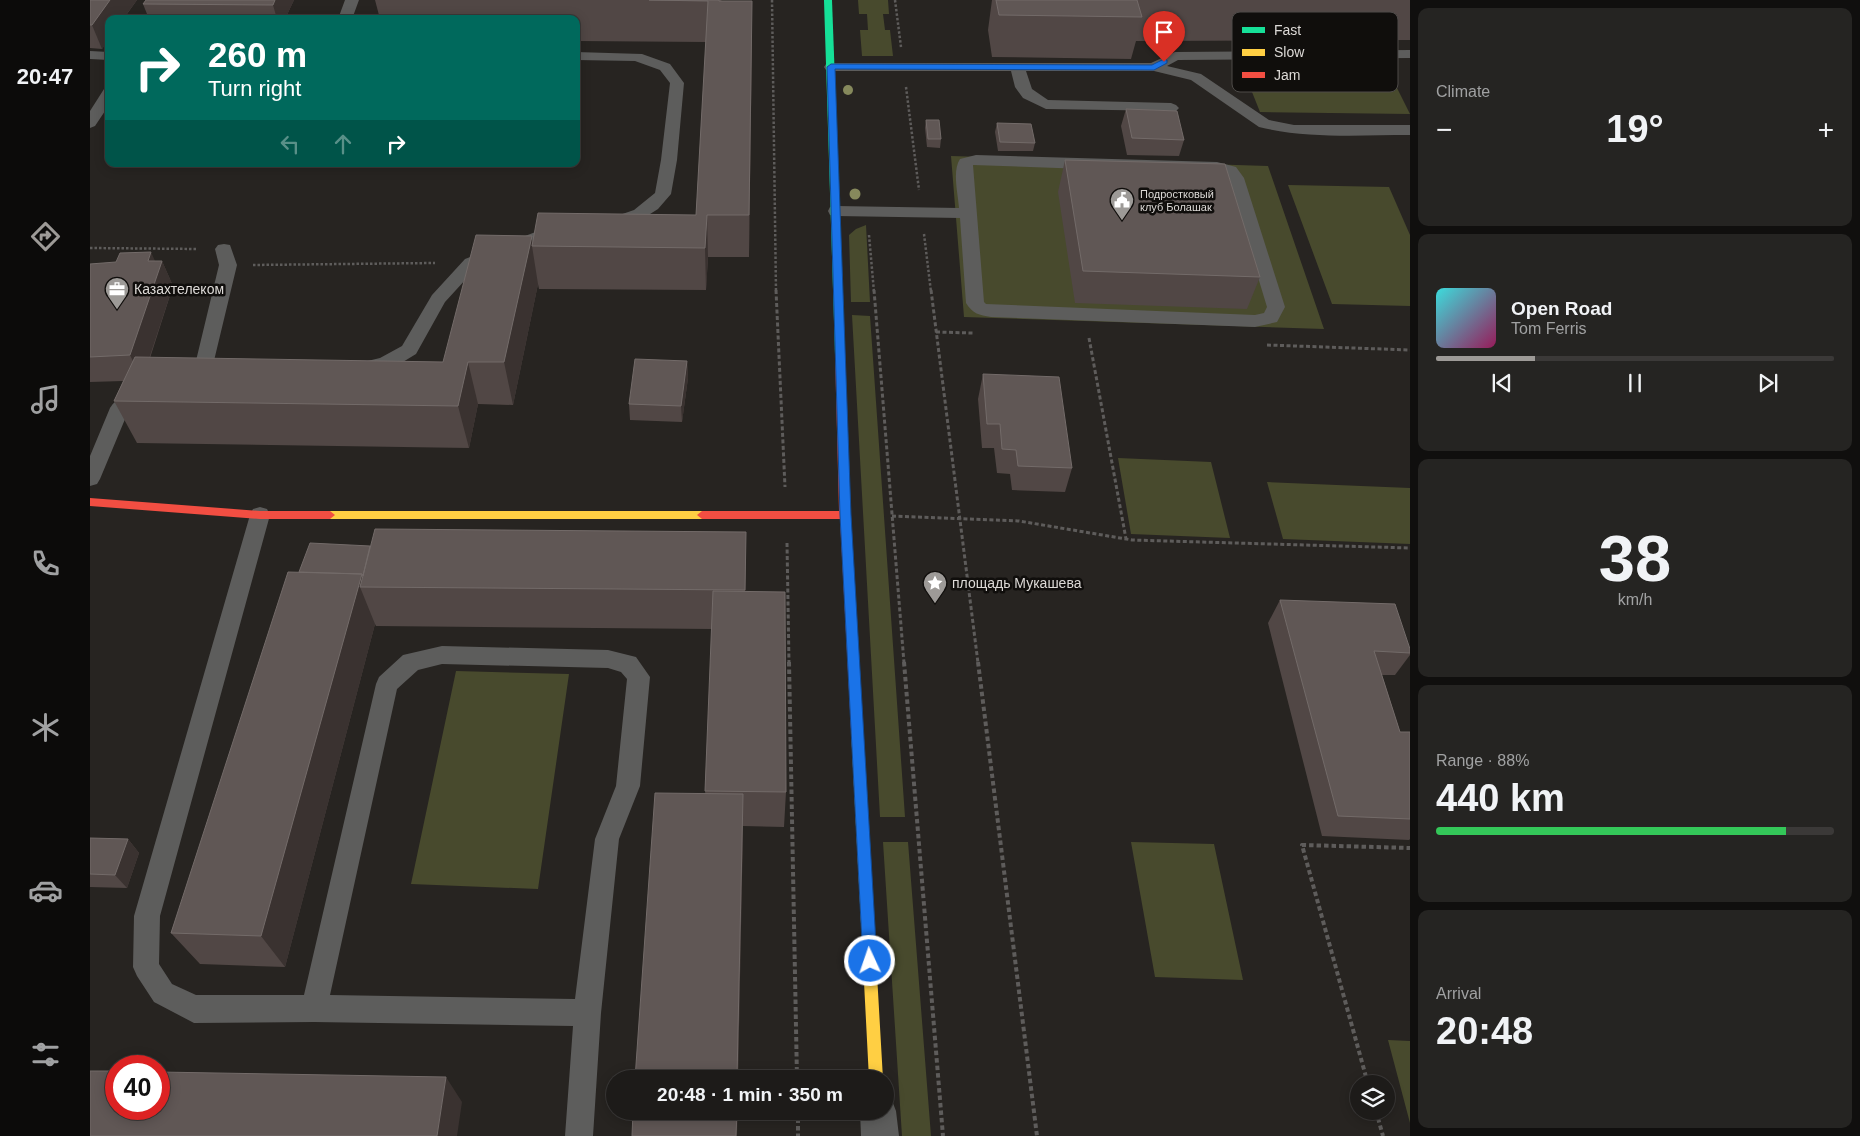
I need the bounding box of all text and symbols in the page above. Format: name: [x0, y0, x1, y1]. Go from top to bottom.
pin: [1143, 11, 1185, 62]
legend: [1232, 12, 1398, 92]
icon: arrive: [1150, 18, 1178, 46]
text: Fast: [1274, 22, 1301, 38]
icon: right: [125, 35, 190, 100]
text: 260 m: [208, 35, 307, 74]
text: Slow: [1274, 44, 1305, 60]
text: 20:47: [17, 64, 73, 89]
text: Jam: [1274, 67, 1300, 83]
text: Turn right: [208, 76, 301, 101]
text: Climate: [1436, 83, 1490, 100]
text: 19°: [1606, 108, 1664, 150]
text: −: [1436, 114, 1452, 145]
text: +: [1818, 114, 1834, 145]
icon: left: [276, 130, 304, 158]
icon: ahead: [329, 130, 357, 158]
icon: right: [382, 130, 410, 158]
public building icon: Подростковый клуб Болашак: [1109, 187, 1135, 221]
place label: Подростковый клуб Болашак: [1140, 188, 1214, 213]
icon: directions: [28, 219, 63, 254]
office icon: Казахтелеком: [104, 276, 130, 310]
place label: Казахтелеком: [134, 281, 224, 297]
text: Open Road: [1511, 298, 1612, 319]
text: Tom Ferris: [1511, 320, 1587, 337]
icon: previous: [1488, 369, 1516, 397]
icon: pause: [1621, 369, 1649, 397]
icon: next: [1754, 369, 1782, 397]
icon: music: [28, 382, 63, 417]
text: 38: [1599, 522, 1671, 595]
icon: phone: [28, 546, 63, 581]
place icon: площадь Мукашева: [922, 570, 948, 604]
place label: площадь Мукашева: [952, 575, 1082, 591]
text: km/h: [1618, 591, 1652, 608]
icon: climate: [28, 710, 63, 745]
text: Range · 88%: [1436, 752, 1529, 769]
text: 440 km: [1436, 777, 1565, 819]
icon: car: [28, 873, 63, 908]
position arrow: [843, 934, 895, 986]
text: Arrival: [1436, 985, 1481, 1002]
text: 20:48: [1436, 1010, 1533, 1052]
icon: filters: [28, 1037, 63, 1072]
speed limit sign: 40: [105, 1055, 170, 1120]
map controls: [1350, 1075, 1395, 1120]
button: layers: [1350, 1075, 1395, 1120]
text: 20:48 · 1 min · 350 m: [657, 1084, 843, 1105]

